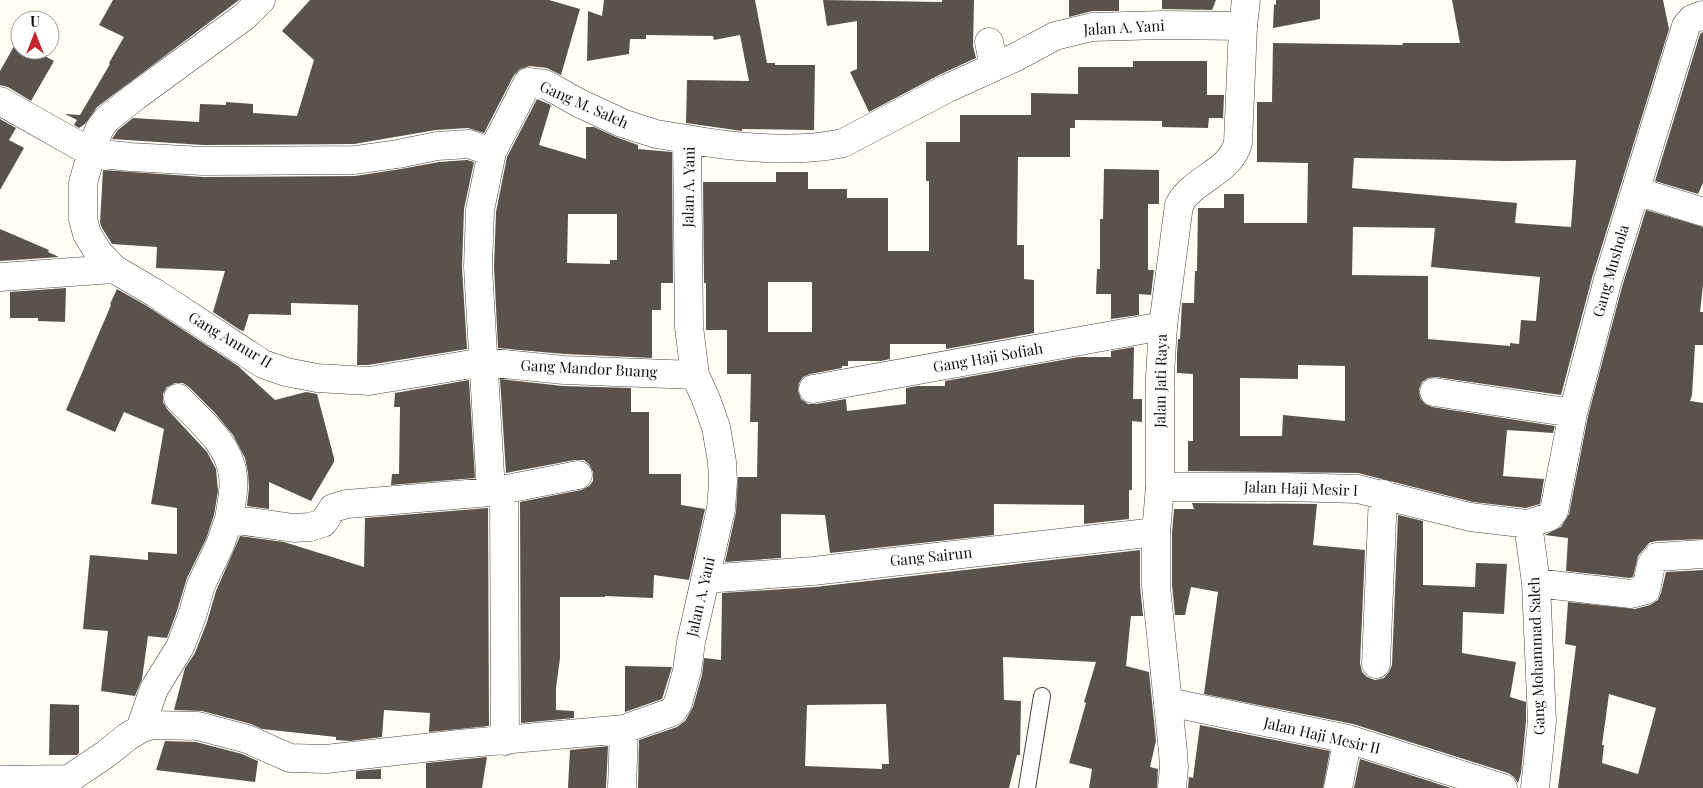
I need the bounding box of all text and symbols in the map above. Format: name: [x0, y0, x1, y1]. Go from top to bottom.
north arrow: [10, 10, 60, 60]
text: U: [30, 12, 40, 31]
street label: Jalan A. Yani: [1082, 15, 1166, 39]
street label: Gang M. Saleh: [537, 76, 632, 133]
street label: Jalan A. Yani: [677, 146, 699, 229]
street label: Gang Mushola: [1587, 222, 1633, 319]
street label: Gang Annur II: [185, 306, 276, 372]
street label: Jalan Jati Raya: [1149, 333, 1171, 429]
street label: Gang Haji Sofiah: [931, 337, 1044, 377]
street label: Gang Mandor Buang: [520, 354, 658, 382]
street label: Jalan Haji Mesir I: [1243, 476, 1358, 500]
street label: Gang Sairun: [889, 542, 973, 570]
street label: Jalan A. Yani: [681, 554, 719, 640]
street label: Gang Mohammad Saleh: [1523, 576, 1549, 735]
street label: Jalan Haji Mesir II: [1261, 712, 1383, 758]

